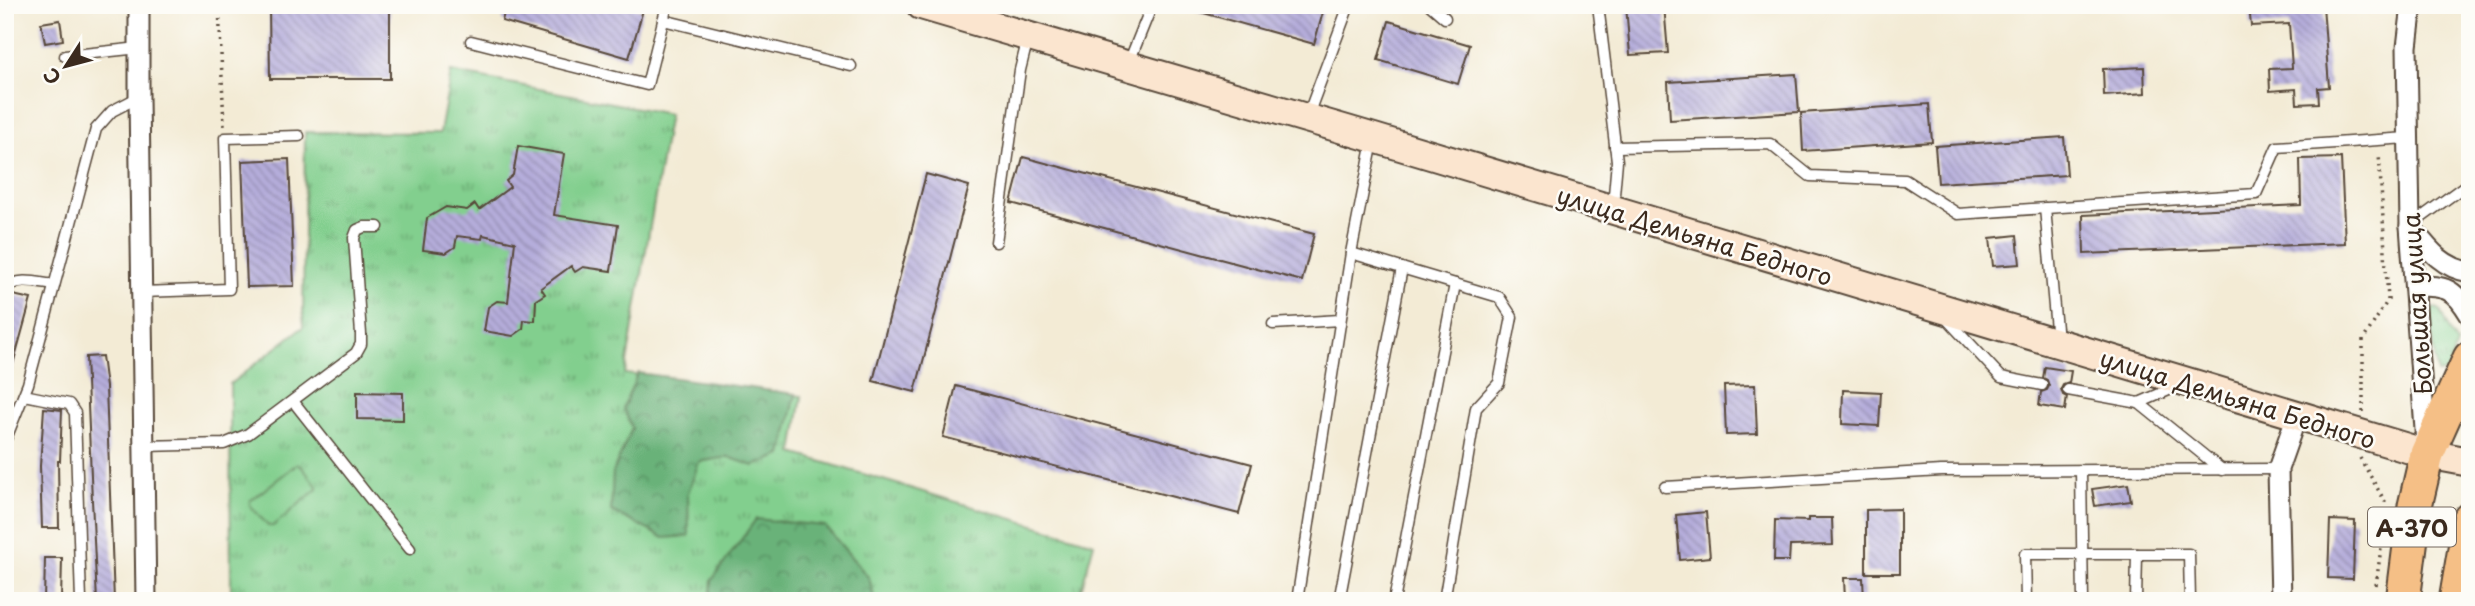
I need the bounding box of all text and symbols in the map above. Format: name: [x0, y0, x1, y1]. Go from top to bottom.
north arrow: [32, 32, 102, 102]
text: С: [36, 63, 67, 91]
street label: улица Демьяна Бедного: [1553, 176, 1837, 294]
street label: Большая улица: [2392, 212, 2440, 396]
street label: улица Демьяна Бедного: [2096, 339, 2380, 457]
road number: А-370: [2368, 508, 2456, 547]

